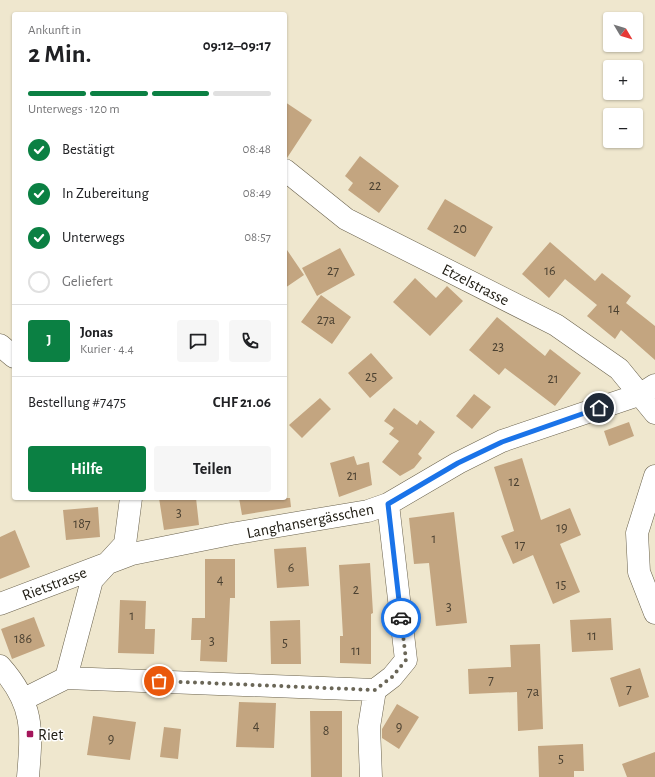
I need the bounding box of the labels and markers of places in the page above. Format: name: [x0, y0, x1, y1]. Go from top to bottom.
pin: [582, 391, 616, 425]
pin: [142, 664, 176, 698]
place label: Riet: [38, 727, 63, 743]
marker: Riet: [25, 729, 35, 739]

